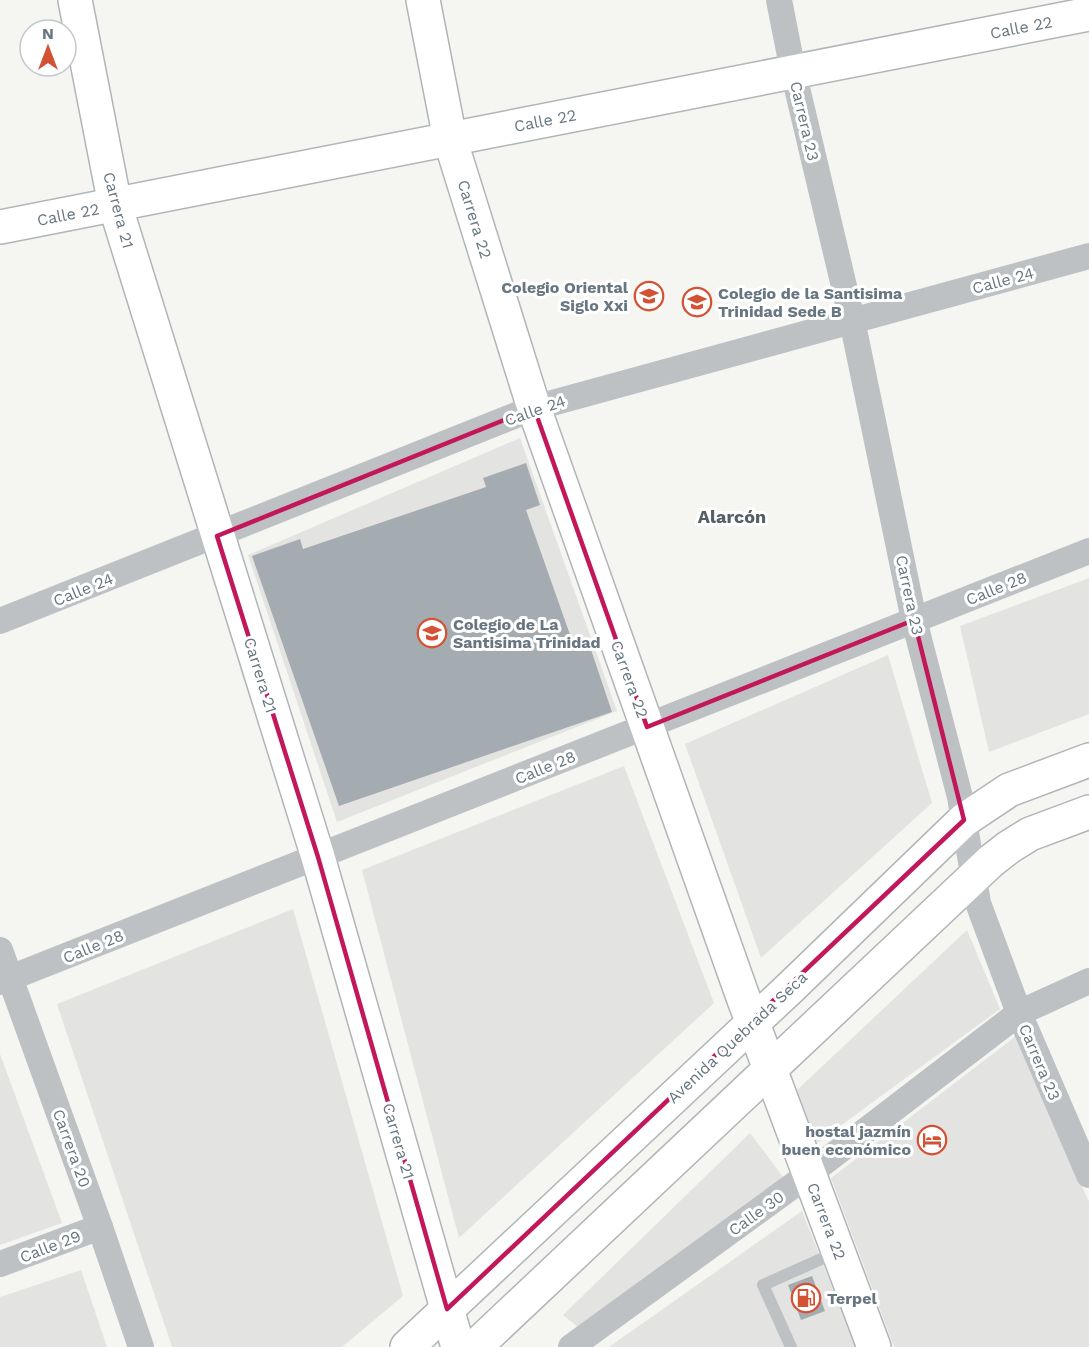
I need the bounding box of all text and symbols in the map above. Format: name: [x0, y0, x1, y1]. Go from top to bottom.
street label: Calle 22: [988, 12, 1054, 43]
north arrow: [18, 18, 78, 78]
text: N: [42, 24, 54, 43]
street label: Carrera 23: [786, 79, 823, 163]
street label: Calle 22: [512, 105, 578, 136]
street label: Carrera 21: [99, 170, 138, 250]
street label: Carrera 22: [454, 178, 495, 261]
street label: Calle 22: [35, 199, 101, 230]
street label: Calle 24: [970, 263, 1036, 298]
place label: Colegio Oriental Siglo Xxi: [501, 278, 629, 315]
school or university icon: Colegio Oriental Siglo Xxi: [633, 280, 665, 312]
place label: Colegio de la Santisima Trinidad Sede B: [718, 284, 903, 321]
school or university icon: Colegio de la Santisima Trinidad Sede B: [681, 286, 713, 318]
street label: Calle 24: [502, 391, 568, 430]
district label: Alarcón: [698, 506, 766, 527]
street label: Carrera 23: [892, 553, 927, 637]
street label: Calle 28: [963, 568, 1029, 609]
street label: Calle 24: [50, 569, 116, 610]
place label: Colegio de La Santisima Trinidad: [453, 615, 601, 652]
school or university icon: Colegio de La Santisima Trinidad: [416, 617, 448, 649]
street label: Carrera 21: [240, 635, 281, 715]
street label: Carrera 22: [607, 638, 652, 721]
street label: Calle 28: [512, 747, 578, 788]
street label: Calle 28: [60, 926, 126, 967]
street label: Avenida Quebrada Seca: [664, 968, 811, 1107]
street label: Carrera 23: [1015, 1021, 1064, 1103]
street label: Carrera 21: [379, 1101, 418, 1181]
street label: Carrera 20: [49, 1106, 94, 1190]
place label: hostal jazmín buen económico: [782, 1122, 911, 1159]
hotel icon: hostal jazmín buen económico: [916, 1124, 948, 1156]
street label: Carrera 22: [803, 1180, 850, 1262]
street label: Calle 30: [725, 1187, 788, 1240]
street label: Calle 29: [17, 1226, 83, 1267]
fuel station icon: Terpel: [790, 1282, 822, 1314]
place label: Terpel: [827, 1289, 877, 1308]

